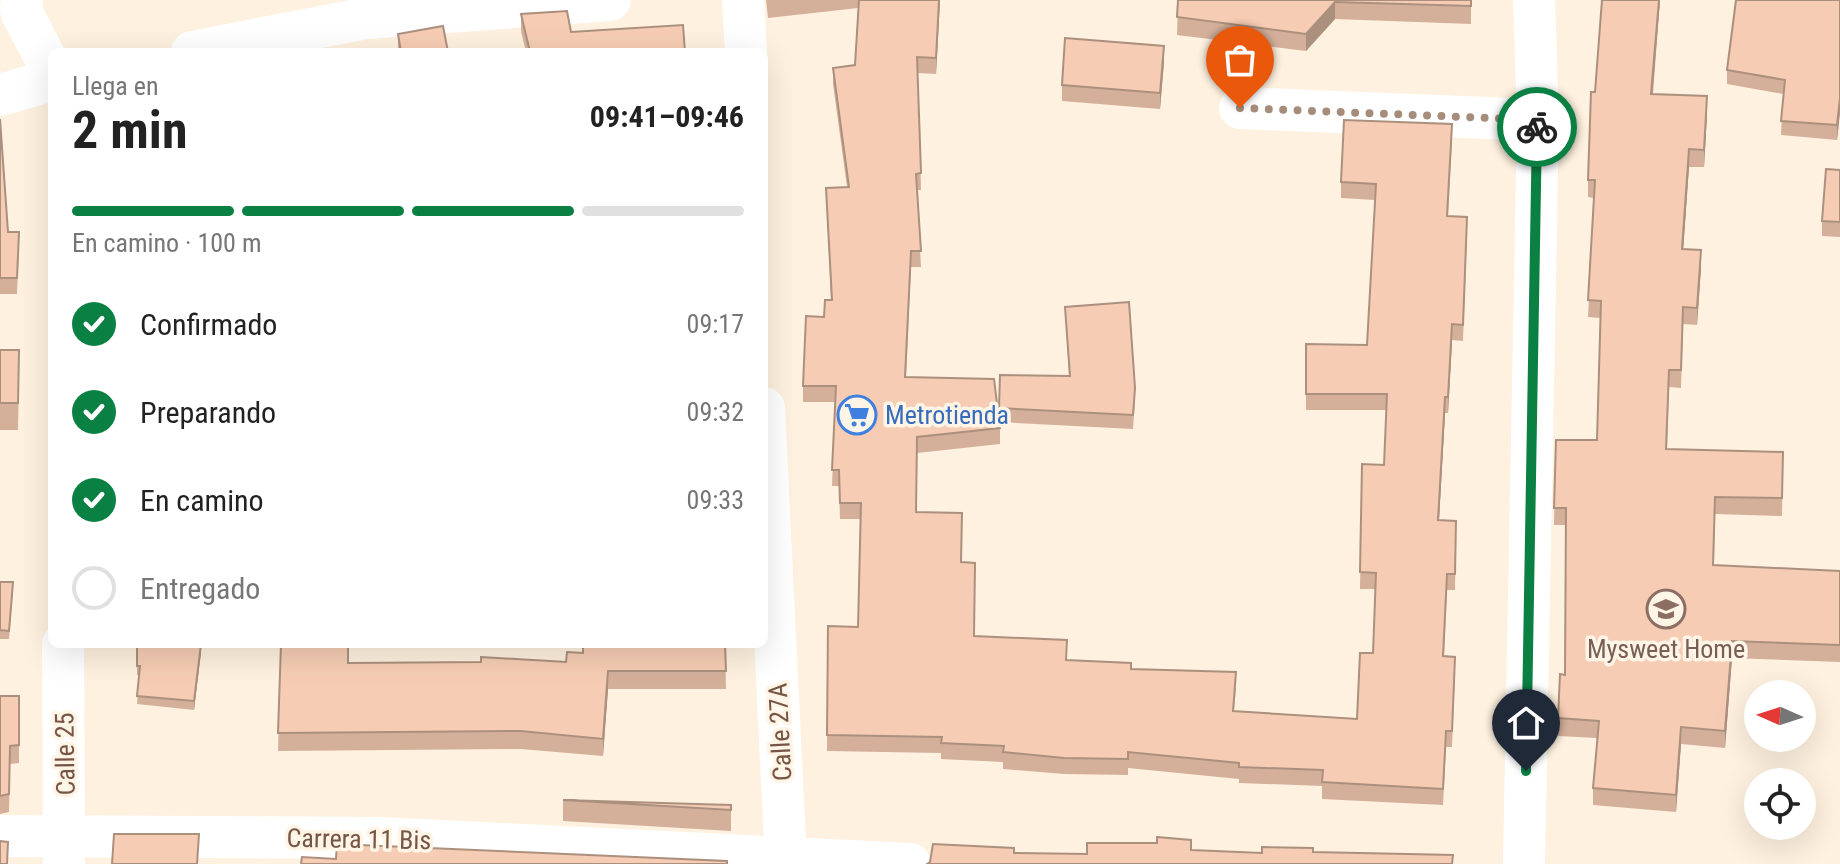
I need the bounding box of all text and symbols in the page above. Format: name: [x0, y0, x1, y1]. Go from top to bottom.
pin: [1206, 26, 1274, 108]
icon: bag: [1218, 38, 1262, 82]
text: Llega en: [72, 71, 159, 101]
courier: [1497, 87, 1577, 167]
text: 09:41–09:46: [590, 99, 744, 134]
text: 2 min: [72, 100, 188, 161]
icon: bike: [1515, 105, 1559, 149]
text: En camino · 100 m: [72, 228, 261, 258]
icon: check: [72, 302, 116, 346]
text: Confirmado: [140, 307, 277, 342]
text: 09:17: [687, 309, 744, 339]
icon: check: [72, 390, 116, 434]
supermarket icon: Metrotienda: [836, 394, 878, 436]
text: Preparando: [140, 395, 276, 430]
text: 09:32: [687, 397, 744, 427]
place label: Metrotienda: [885, 400, 1009, 430]
icon: check: [72, 478, 116, 522]
text: En camino: [140, 483, 264, 518]
text: 09:33: [687, 485, 744, 515]
text: Entregado: [140, 571, 260, 606]
school or university icon: Mysweet Home: [1645, 588, 1687, 630]
place label: Mysweet Home: [1587, 634, 1745, 664]
north arrow: [1744, 680, 1816, 752]
map controls: [1744, 680, 1816, 840]
street label: Calle 27A: [762, 682, 798, 782]
pin: [1492, 689, 1560, 771]
icon: home: [1504, 701, 1548, 745]
street label: Calle 25: [49, 712, 81, 796]
button: locate: [1744, 768, 1816, 840]
street label: Carrera 11 Bis: [287, 823, 431, 855]

